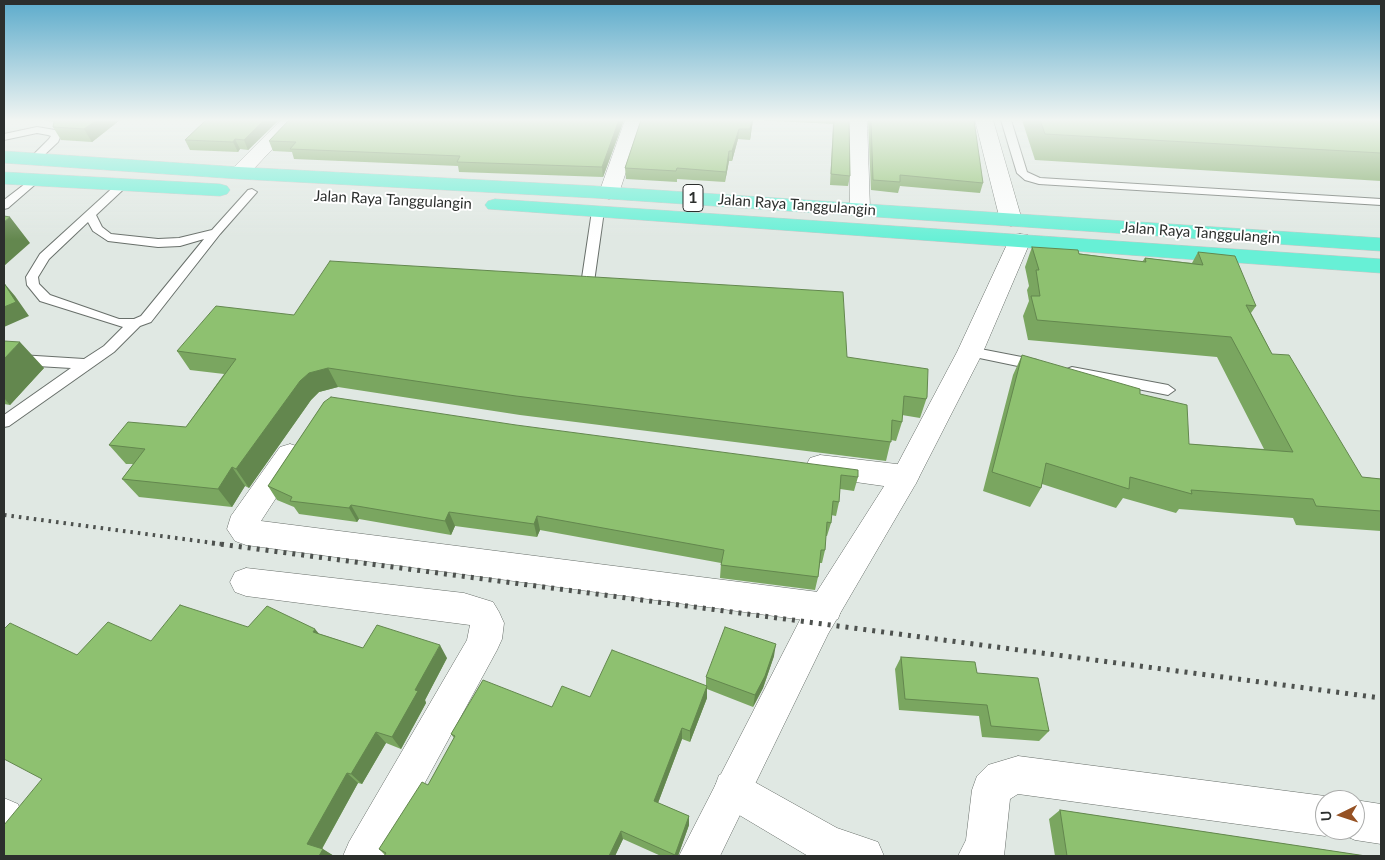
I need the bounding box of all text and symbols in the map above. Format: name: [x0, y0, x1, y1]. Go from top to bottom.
road number: 1: [683, 184, 703, 212]
street label: Jalan Raya Tanggulangin: [314, 187, 472, 213]
street label: Jalan Raya Tanggulangin: [717, 191, 877, 219]
street label: Jalan Raya Tanggulangin: [1121, 219, 1281, 247]
north arrow: [1315, 790, 1365, 840]
text: U: [1317, 810, 1334, 822]

